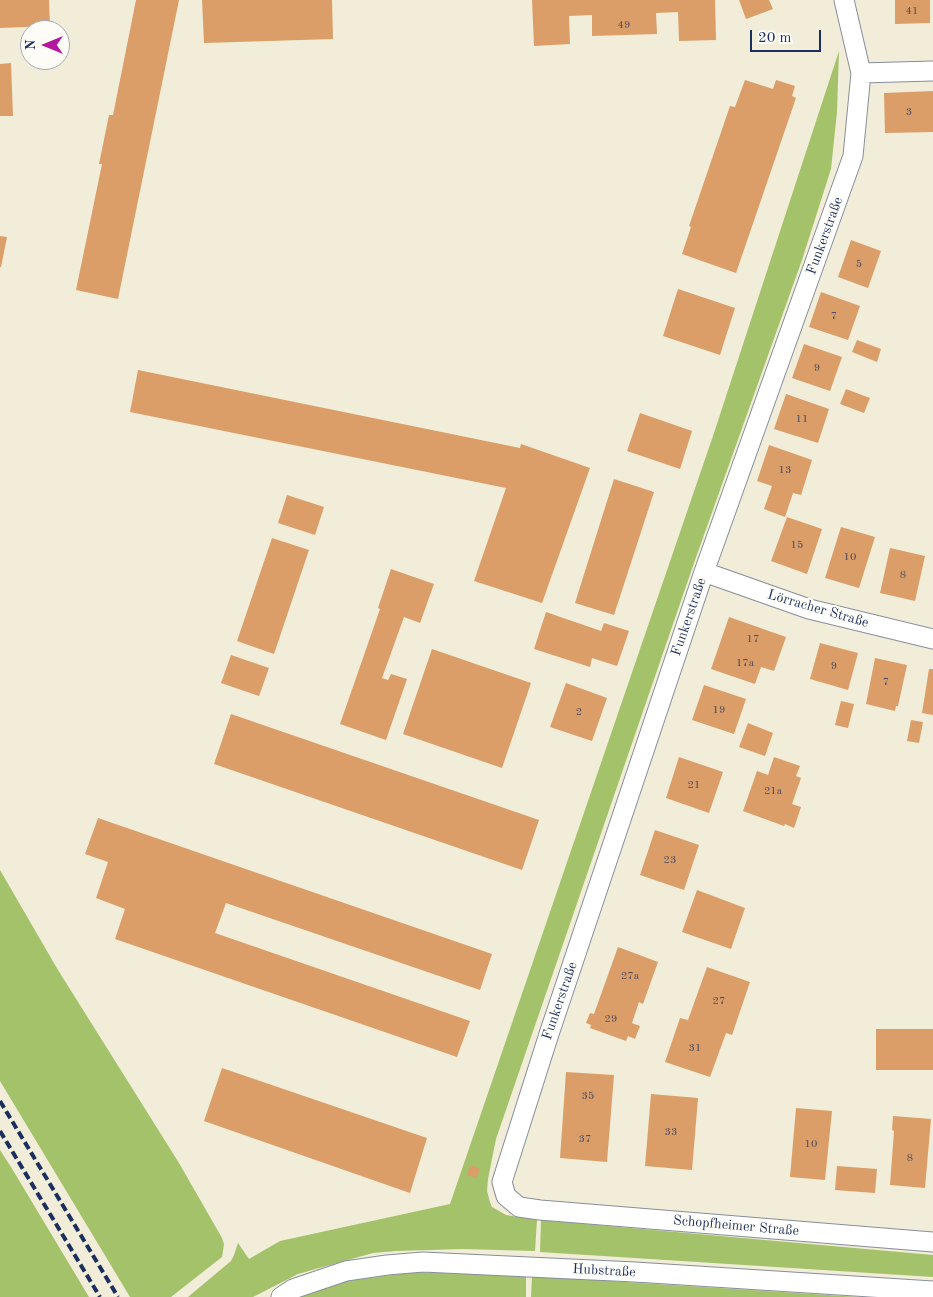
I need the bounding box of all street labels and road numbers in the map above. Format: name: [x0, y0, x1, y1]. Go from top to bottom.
street label: Funkerstraße: [803, 195, 847, 277]
street label: Funkerstraße: [668, 576, 710, 658]
street label: Lörracher Straße: [765, 587, 871, 631]
street label: Funkerstraße: [539, 960, 581, 1042]
street label: Schopfheimer Straße: [672, 1212, 800, 1240]
street label: Hubstraße: [572, 1261, 636, 1281]

